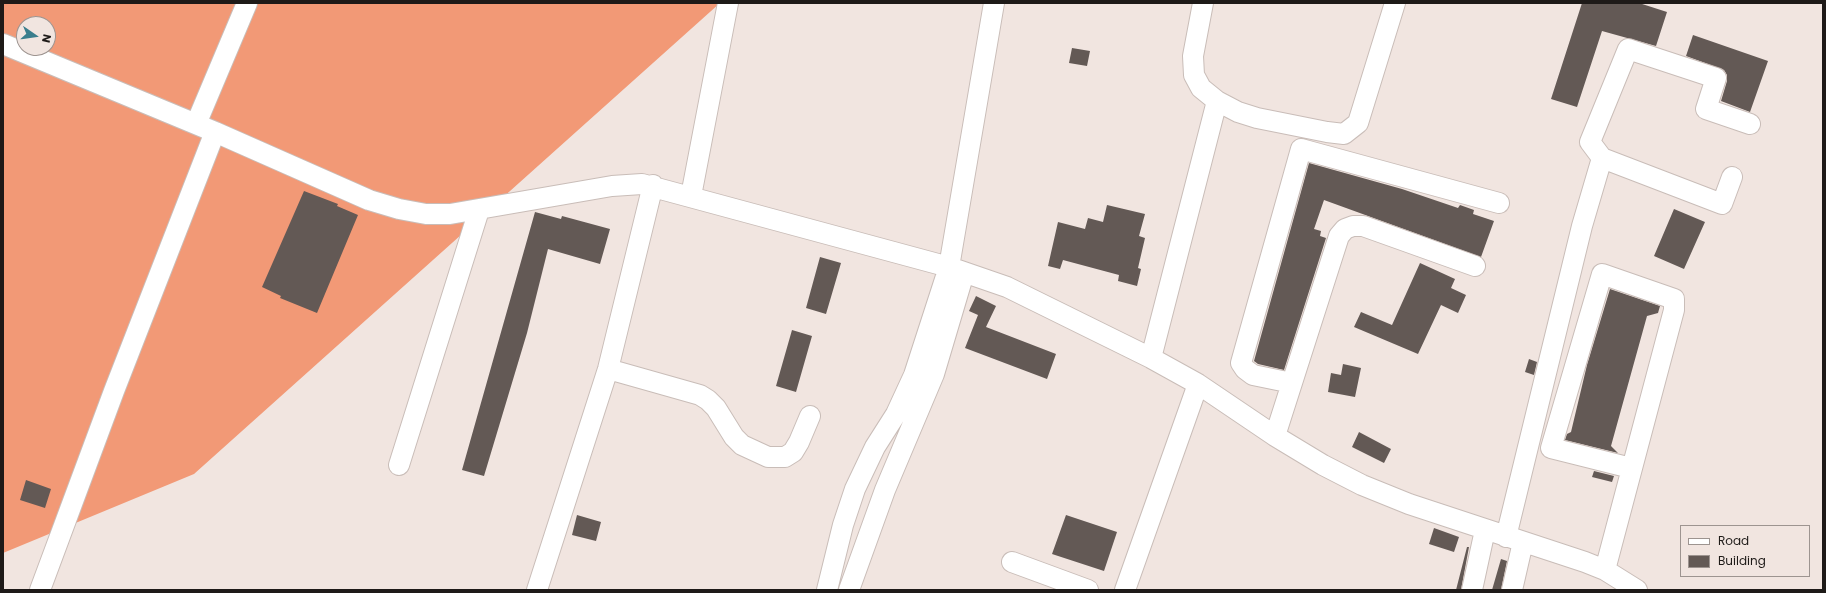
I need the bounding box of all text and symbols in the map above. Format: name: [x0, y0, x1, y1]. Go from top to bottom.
north arrow: [16, 16, 56, 56]
text: N: [38, 33, 55, 44]
legend: [1680, 525, 1810, 577]
text: Road: [1718, 532, 1749, 549]
text: Building: [1718, 552, 1766, 569]

